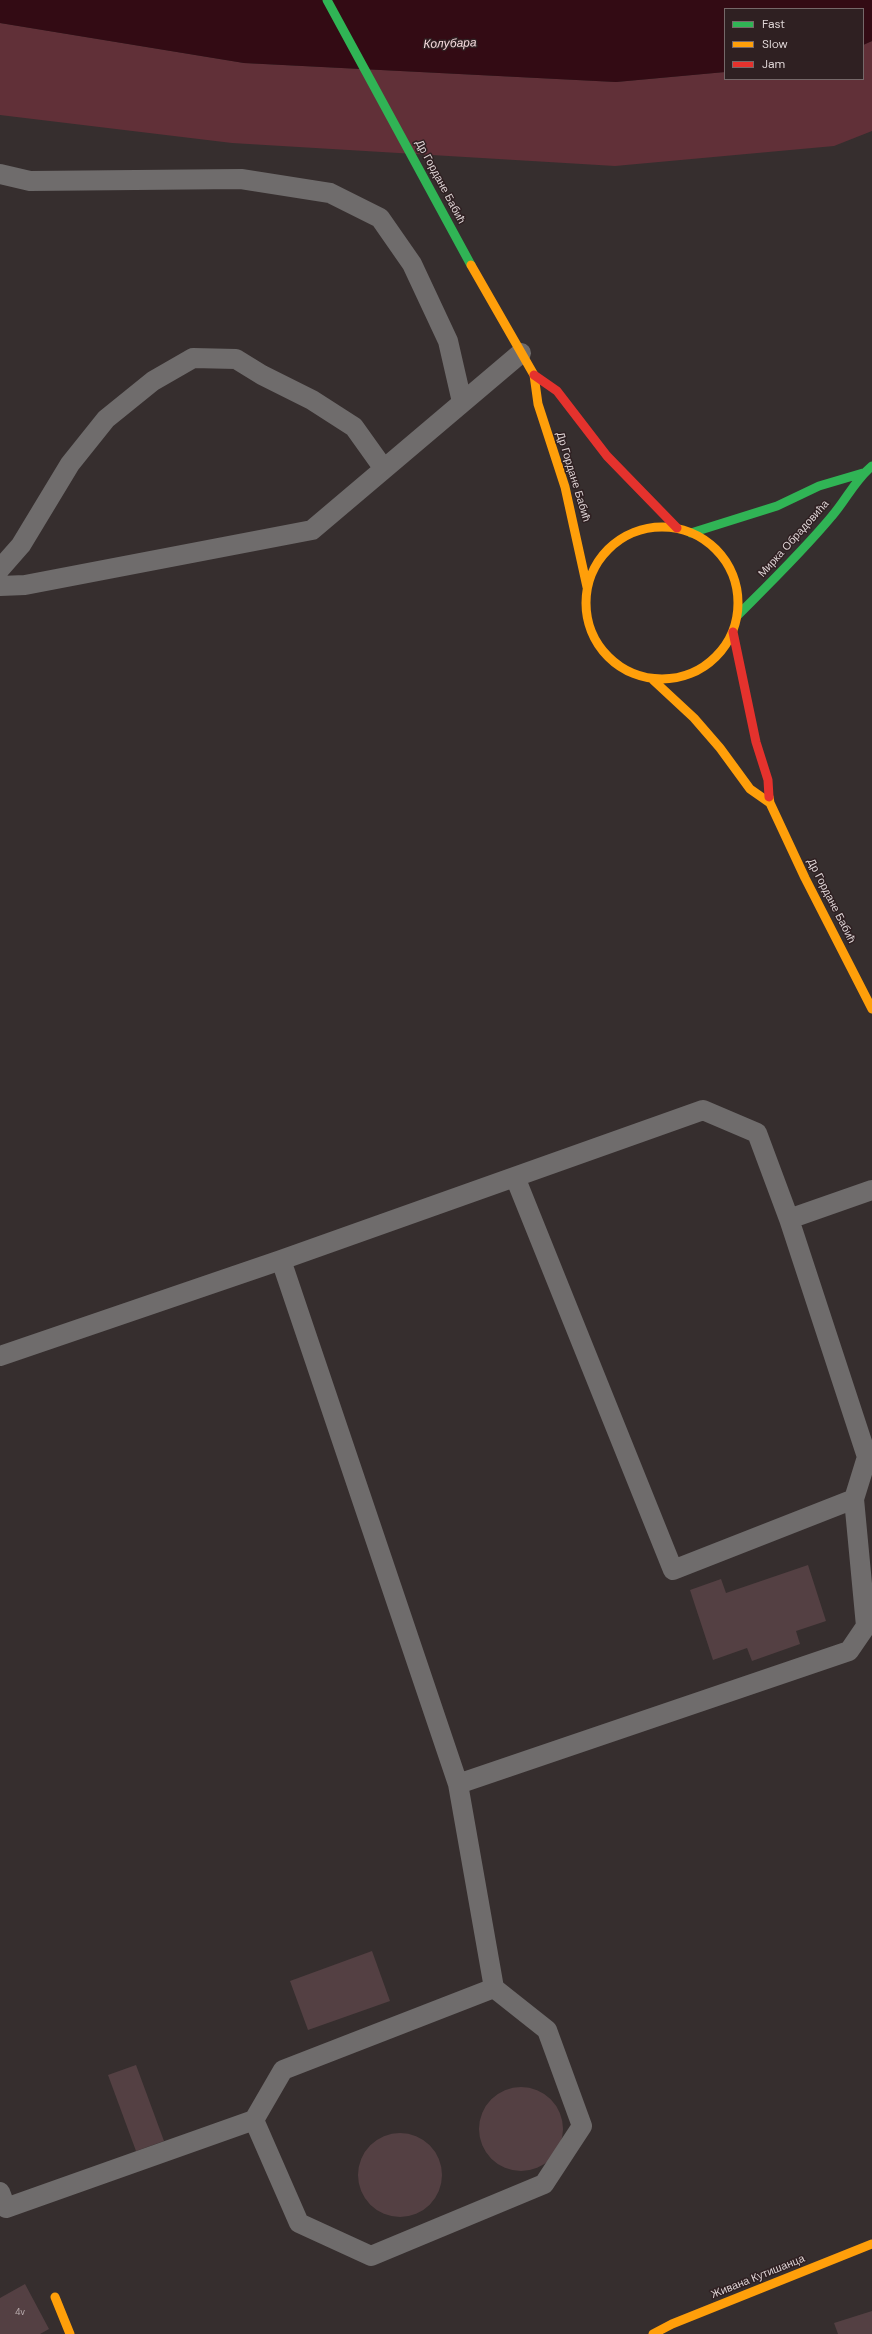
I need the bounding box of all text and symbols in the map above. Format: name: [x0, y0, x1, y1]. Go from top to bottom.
legend: [724, 8, 864, 80]
text: Fast: [762, 16, 785, 32]
water label: Колубара: [423, 36, 477, 52]
text: Slow: [762, 36, 788, 52]
text: Jam: [762, 56, 785, 72]
street label: Др Гордане Бабић: [412, 138, 468, 226]
street label: Др Гордане Бабић: [553, 430, 593, 524]
street label: Мирка Обрадовића: [756, 498, 832, 580]
street label: Др Гордане Бабић: [804, 856, 858, 946]
street label: Живана Кутишанца: [709, 2252, 807, 2302]
house number: 4v: [15, 2308, 25, 2318]

